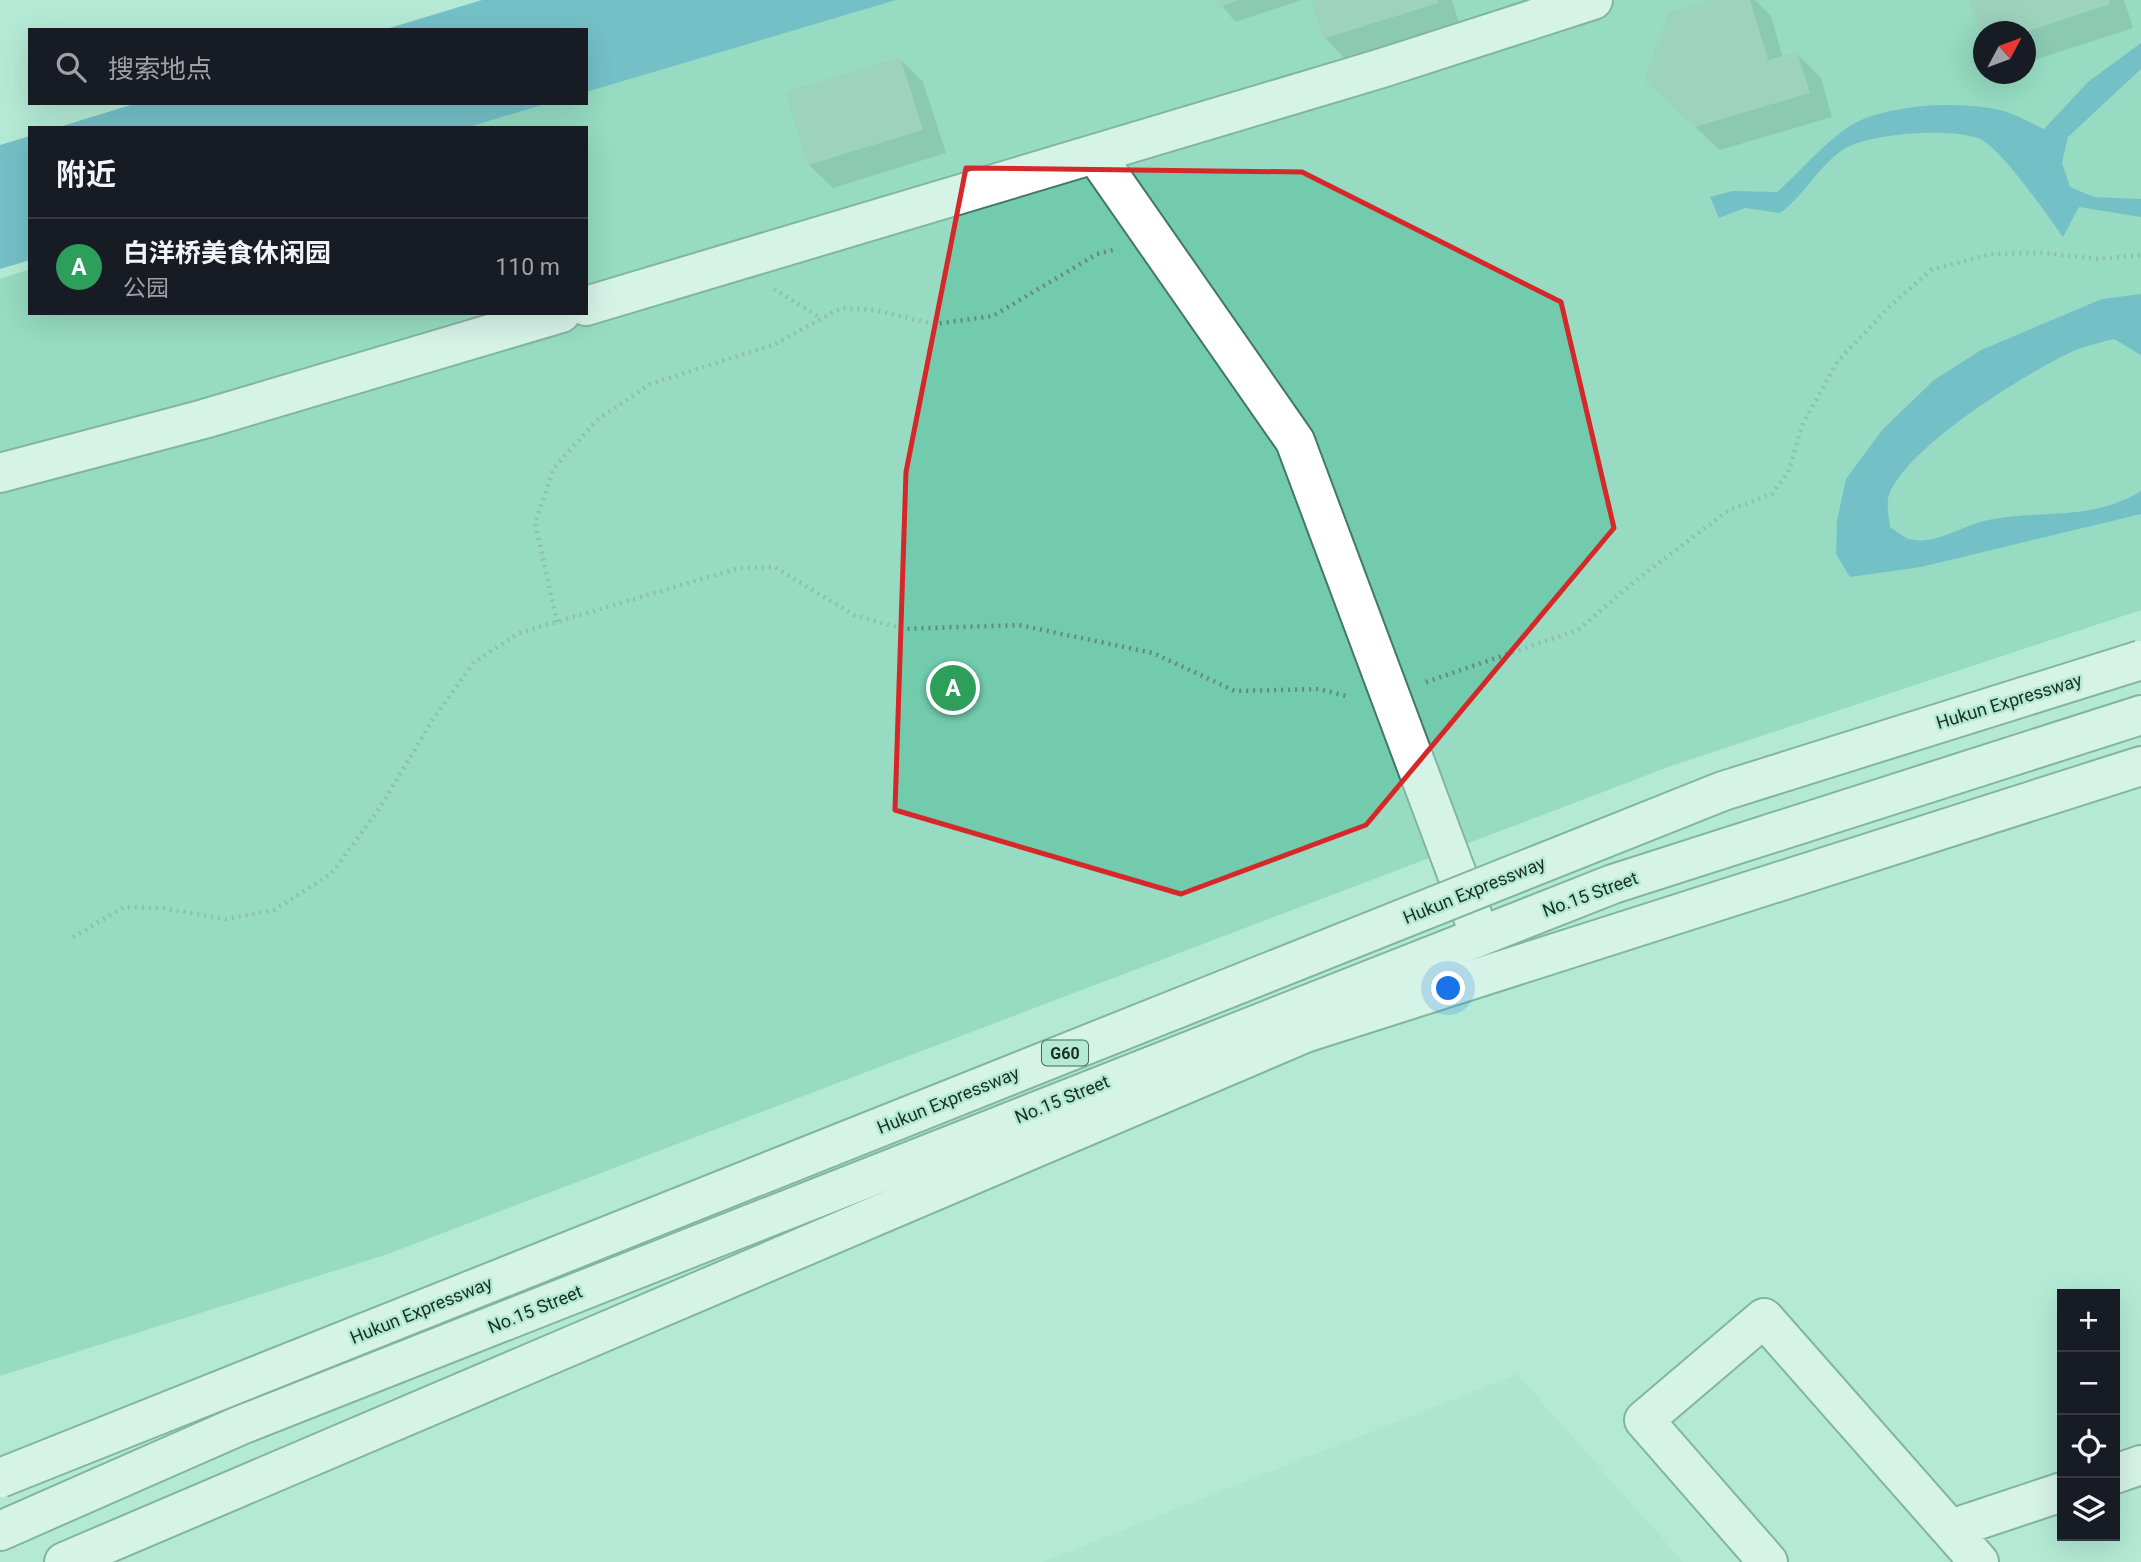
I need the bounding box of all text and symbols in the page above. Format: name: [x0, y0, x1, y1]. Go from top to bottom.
north arrow: [1973, 21, 2036, 84]
search box: [28, 28, 588, 105]
icon: search: [52, 48, 90, 86]
text: 搜索地点: [108, 54, 212, 84]
text: 附近: [56, 157, 116, 192]
text: 白洋桥美食休闲园: [123, 238, 331, 268]
text: A: [71, 254, 87, 281]
text: 110 m: [495, 254, 560, 281]
text: 公园: [123, 275, 169, 302]
pin: A: [930, 662, 976, 714]
street label: Hukun Expressway: [1934, 669, 2085, 733]
street label: Hukun Expressway: [1400, 852, 1548, 928]
street label: No.15 Street: [1539, 867, 1641, 921]
your location: [1431, 971, 1465, 1005]
road number: G60: [1042, 1040, 1088, 1065]
street label: Hukun Expressway: [874, 1062, 1022, 1138]
street label: No.15 Street: [1012, 1070, 1112, 1127]
street label: Hukun Expressway: [347, 1272, 495, 1348]
street label: No.15 Street: [485, 1280, 585, 1337]
map controls: [2057, 1289, 2120, 1541]
button: +: [2057, 1289, 2120, 1352]
button: −: [2057, 1352, 2120, 1415]
button: locate: [2057, 1415, 2120, 1478]
button: layers: [2057, 1478, 2120, 1541]

